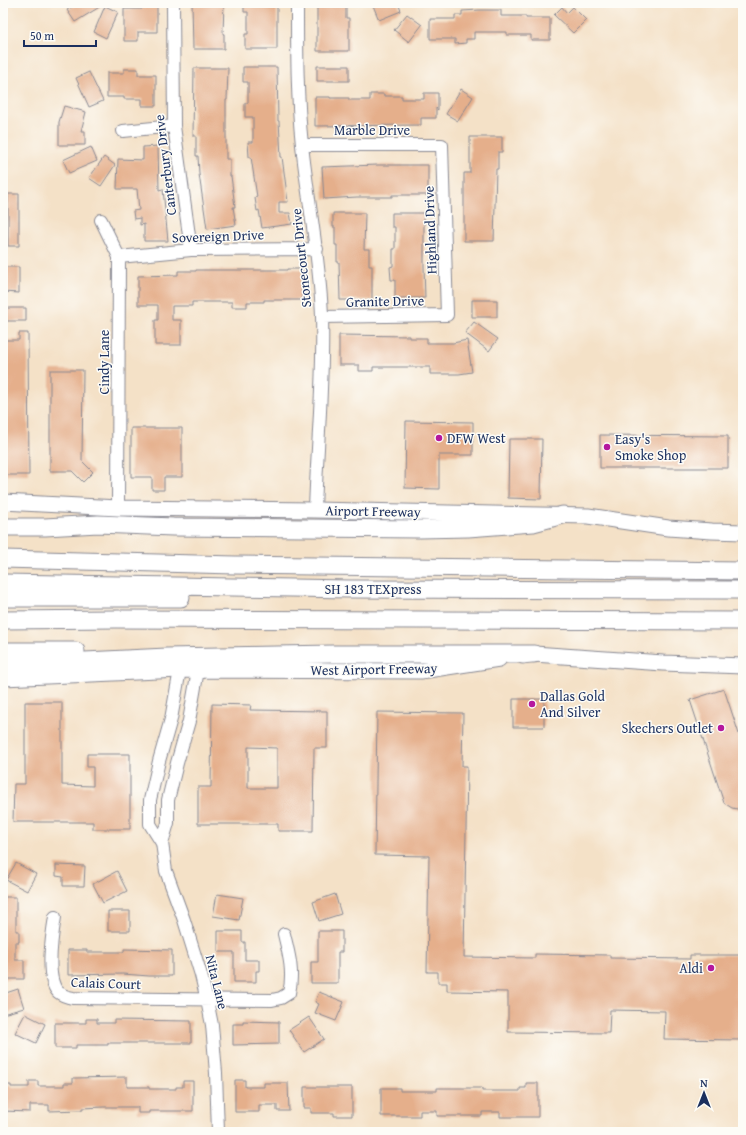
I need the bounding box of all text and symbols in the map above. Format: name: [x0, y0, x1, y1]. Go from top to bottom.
scale bar: [24, 22, 96, 48]
text: 50 m: [30, 27, 54, 44]
street label: Canterbury Drive: [149, 113, 181, 217]
street label: Marble Drive: [334, 120, 410, 140]
street label: Highland Drive: [418, 185, 442, 275]
street label: Stonecourt Drive: [286, 207, 316, 309]
street label: Sovereign Drive: [172, 224, 265, 248]
street label: Granite Drive: [346, 290, 425, 312]
street label: Cindy Lane: [94, 329, 114, 394]
place label: DFW West: [447, 428, 506, 448]
place label: Easy's Smoke Shop: [615, 429, 687, 465]
marker: DFW West: [434, 433, 444, 443]
marker: Easy's Smoke Shop: [602, 442, 612, 452]
street label: Airport Freeway: [325, 500, 421, 522]
street label: SH 183 TEXpress: [325, 579, 421, 599]
street label: West Airport Freeway: [310, 658, 438, 680]
place label: Dallas Gold And Silver: [540, 686, 606, 722]
marker: Dallas Gold And Silver: [527, 699, 537, 709]
place label: Skechers Outlet: [621, 718, 713, 738]
marker: Skechers Outlet: [716, 723, 726, 733]
street label: Nita Lane: [201, 953, 234, 1012]
place label: Aldi: [679, 958, 703, 978]
marker: Aldi: [706, 963, 716, 973]
street label: Calais Court: [70, 972, 142, 994]
north arrow: [684, 1073, 724, 1113]
text: N: [700, 1075, 708, 1091]

